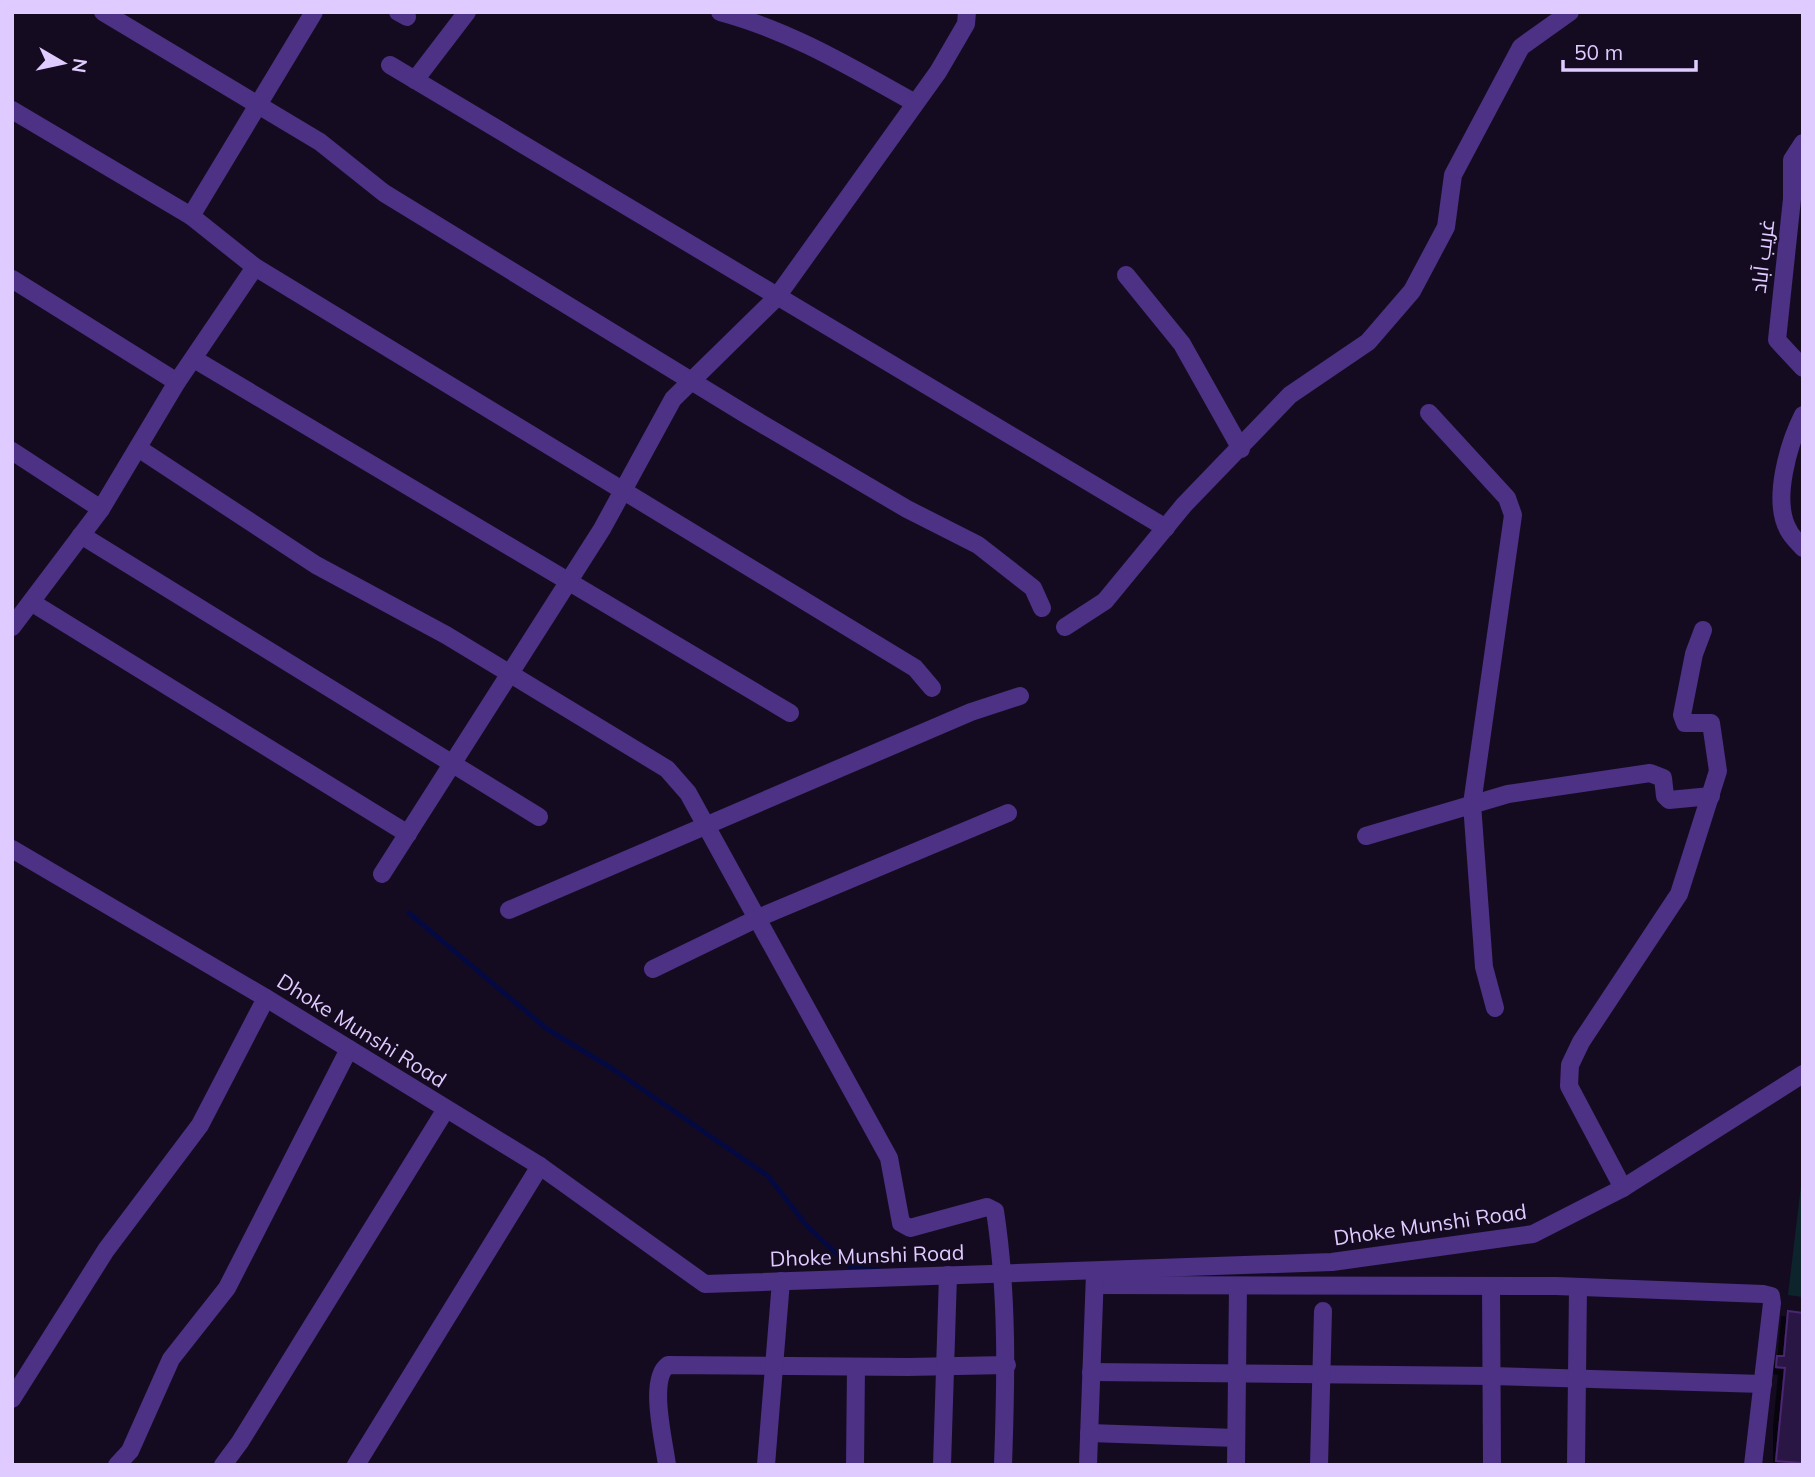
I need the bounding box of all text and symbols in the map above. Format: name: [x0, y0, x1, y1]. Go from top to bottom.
north arrow: [28, 28, 98, 98]
scale bar: [1563, 28, 1696, 72]
text: 50 m: [1574, 39, 1623, 65]
text: N: [67, 57, 93, 75]
street label: غریب آباد: [1745, 217, 1779, 295]
street label: Dhoke Munshi Road: [273, 967, 451, 1093]
street label: Dhoke Munshi Road: [1332, 1198, 1528, 1250]
street label: Dhoke Munshi Road: [769, 1239, 965, 1271]

